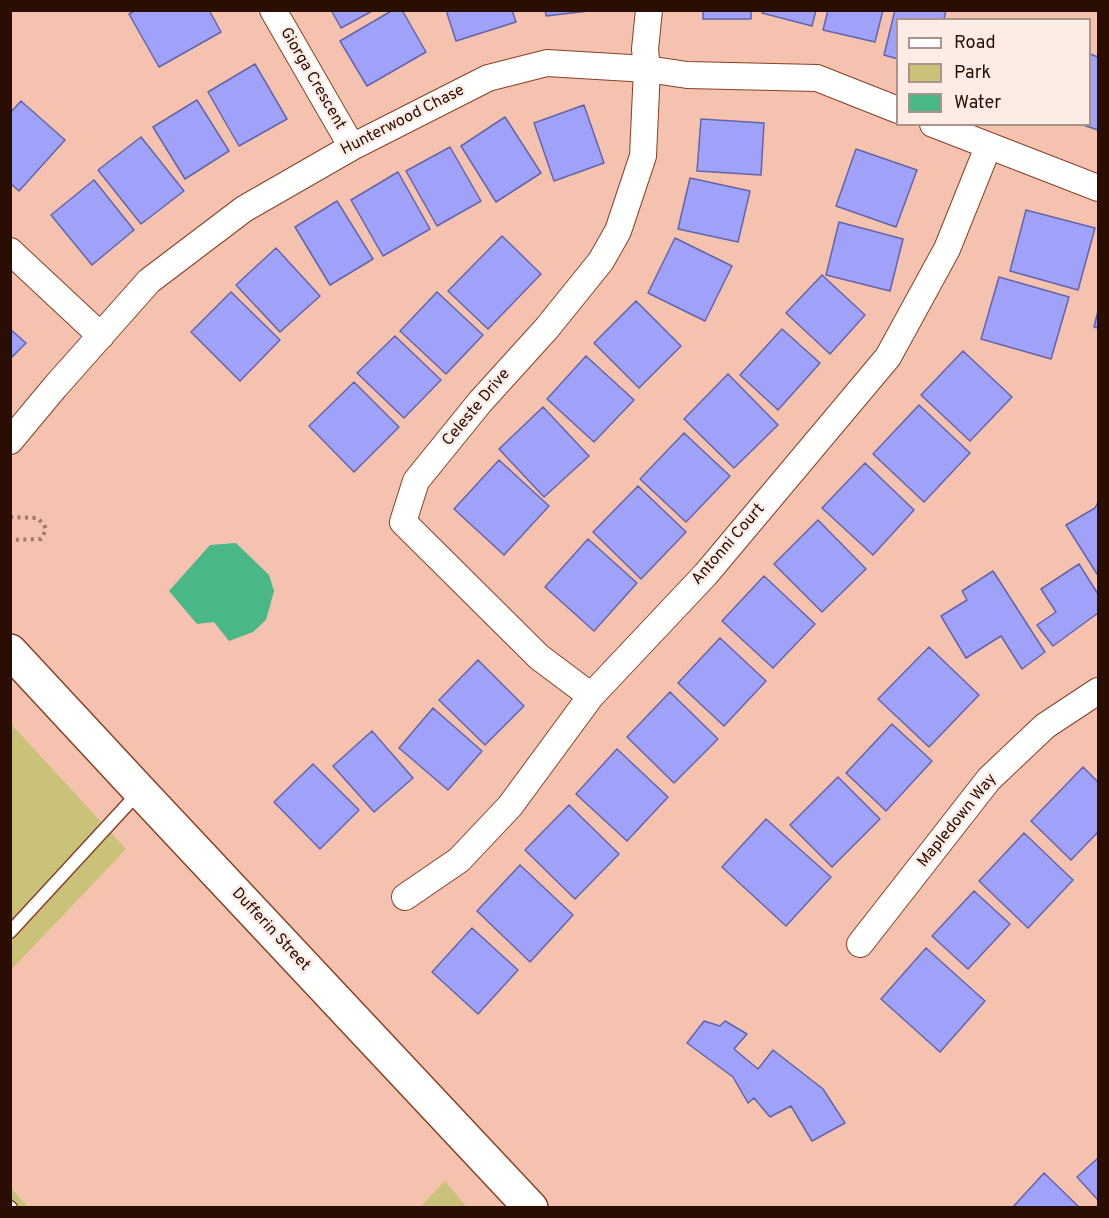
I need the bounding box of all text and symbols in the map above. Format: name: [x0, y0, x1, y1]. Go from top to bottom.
legend: [896, 18, 1091, 126]
street label: Giorga Crescent: [275, 25, 349, 133]
text: Road: [954, 32, 996, 55]
text: Park: [954, 62, 991, 85]
street label: Hunterwood Chase: [338, 82, 468, 160]
text: Water: [954, 92, 1001, 115]
street label: Celeste Drive: [439, 365, 515, 451]
street label: Antonni Court: [688, 500, 770, 590]
street label: Mapledown Way: [914, 770, 1002, 872]
street label: Dufferin Street: [227, 885, 313, 975]

